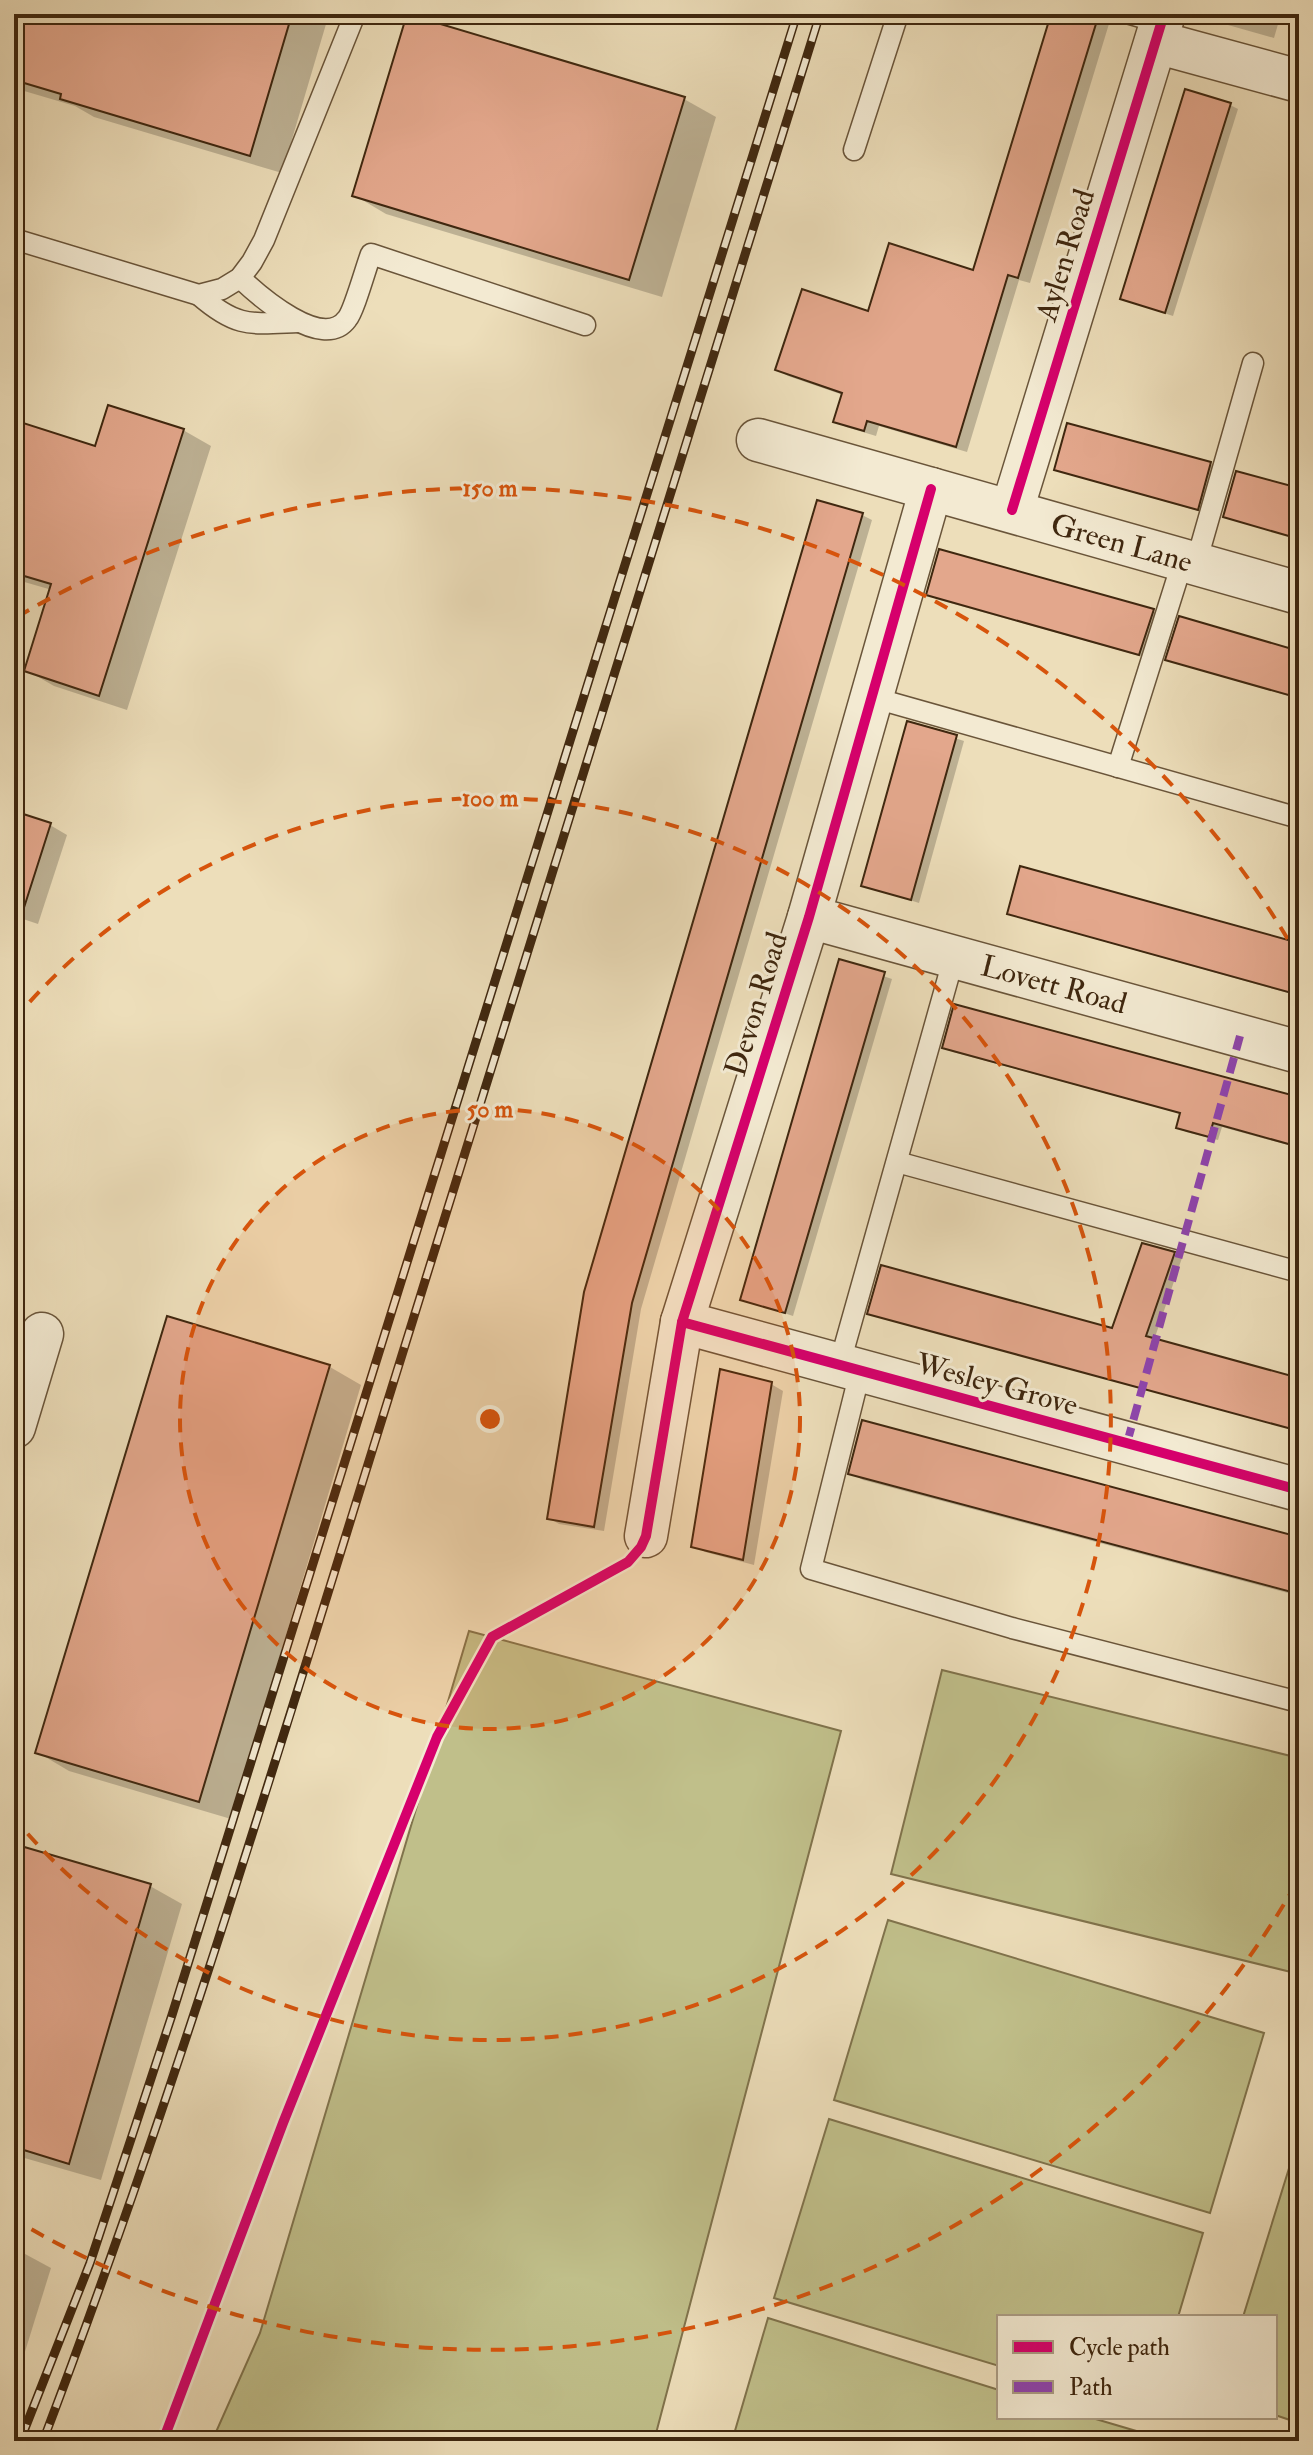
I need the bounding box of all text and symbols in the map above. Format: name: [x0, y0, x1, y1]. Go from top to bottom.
street label: Aylen Road: [1028, 184, 1103, 327]
text: 150 m: [463, 473, 518, 504]
street label: Green Lane: [1047, 506, 1197, 581]
text: 100 m: [462, 783, 519, 814]
street label: Devon Road: [717, 927, 796, 1081]
street label: Lovett Road: [977, 947, 1131, 1023]
text: 50 m: [467, 1094, 514, 1125]
street label: Wesley Grove: [911, 1345, 1082, 1424]
centre of rings: [476, 1405, 504, 1433]
legend: [997, 2315, 1277, 2419]
text: Cycle path: [1069, 2332, 1170, 2363]
text: Path: [1069, 2372, 1113, 2403]

